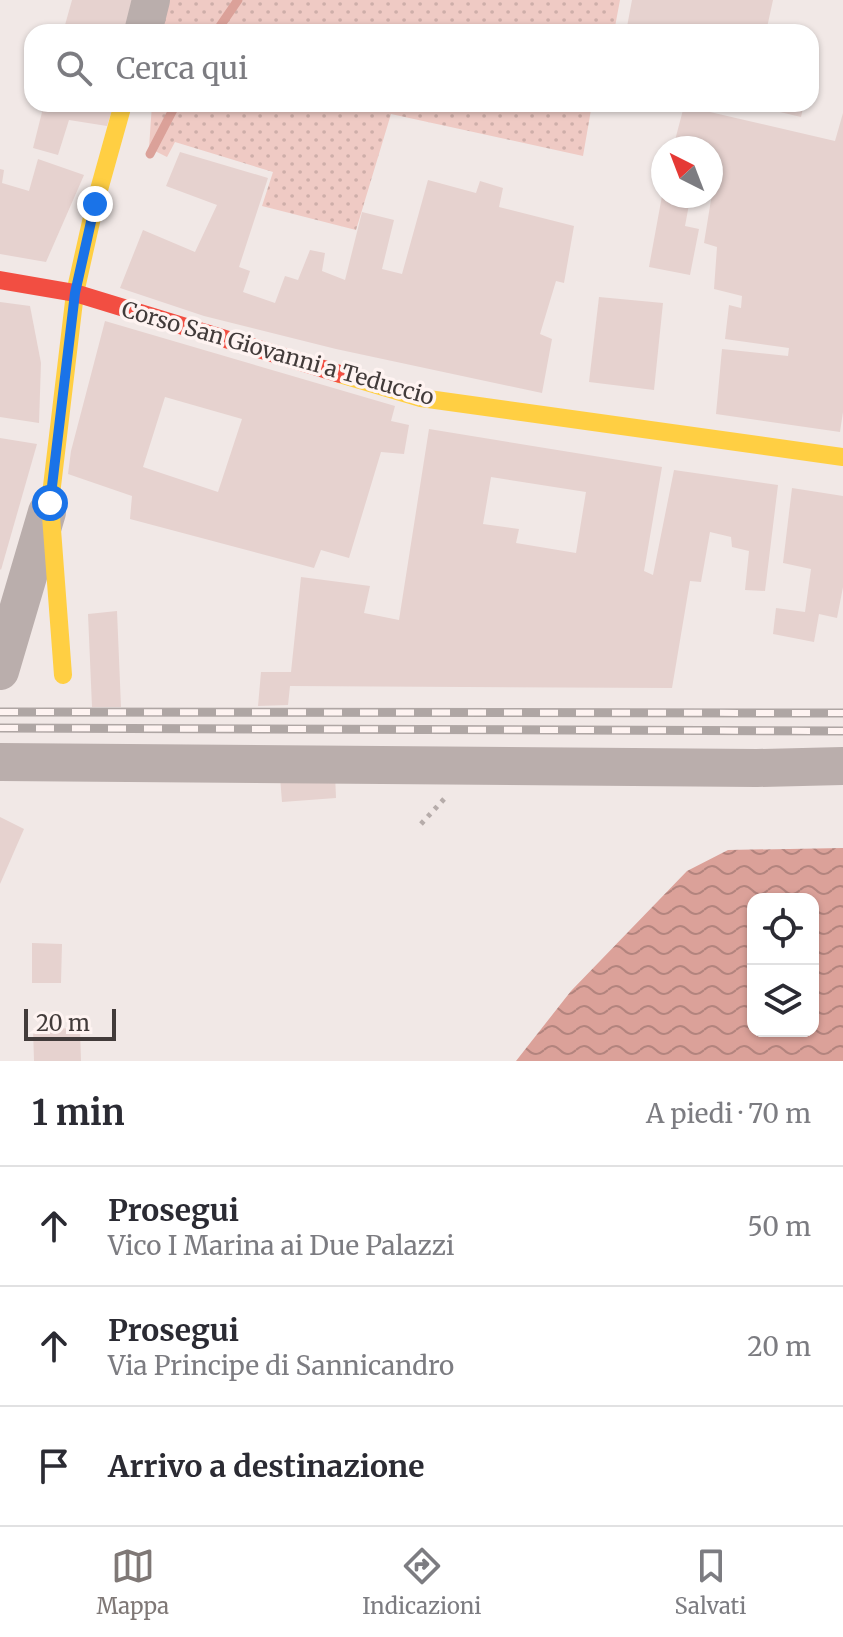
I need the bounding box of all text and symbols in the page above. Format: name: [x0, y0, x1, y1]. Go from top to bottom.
search box: [24, 24, 819, 112]
icon: search: [52, 46, 96, 90]
text: Cerca qui: [116, 49, 248, 87]
north arrow: [651, 136, 723, 208]
route end: [77, 186, 113, 222]
street label: Corso San Giovanni a Teduccio: [119, 295, 438, 411]
route start: [32, 485, 68, 521]
map controls: [747, 893, 819, 1037]
button: locate: [747, 893, 819, 965]
button: layers: [747, 965, 819, 1037]
scale bar: [24, 1005, 116, 1041]
text: 20 m: [36, 1009, 90, 1037]
text: 1 min: [32, 1092, 125, 1134]
text: A piedi · 70 m: [646, 1097, 811, 1130]
text: Prosegui: [108, 1191, 239, 1229]
icon: ahead: [32, 1204, 76, 1248]
text: 50 m: [747, 1210, 811, 1243]
text: Vico I Marina ai Due Palazzi: [108, 1229, 454, 1262]
text: Prosegui: [108, 1311, 239, 1349]
icon: ahead: [32, 1324, 76, 1368]
text: 20 m: [747, 1330, 811, 1363]
text: Via Principe di Sannicandro: [108, 1349, 454, 1382]
icon: arrive: [32, 1444, 76, 1488]
text: Arrivo a destinazione: [108, 1447, 425, 1485]
tab: Mappa: [97, 1544, 169, 1620]
tab: Indicazioni: [362, 1544, 481, 1620]
tab: Salvati: [675, 1544, 746, 1620]

